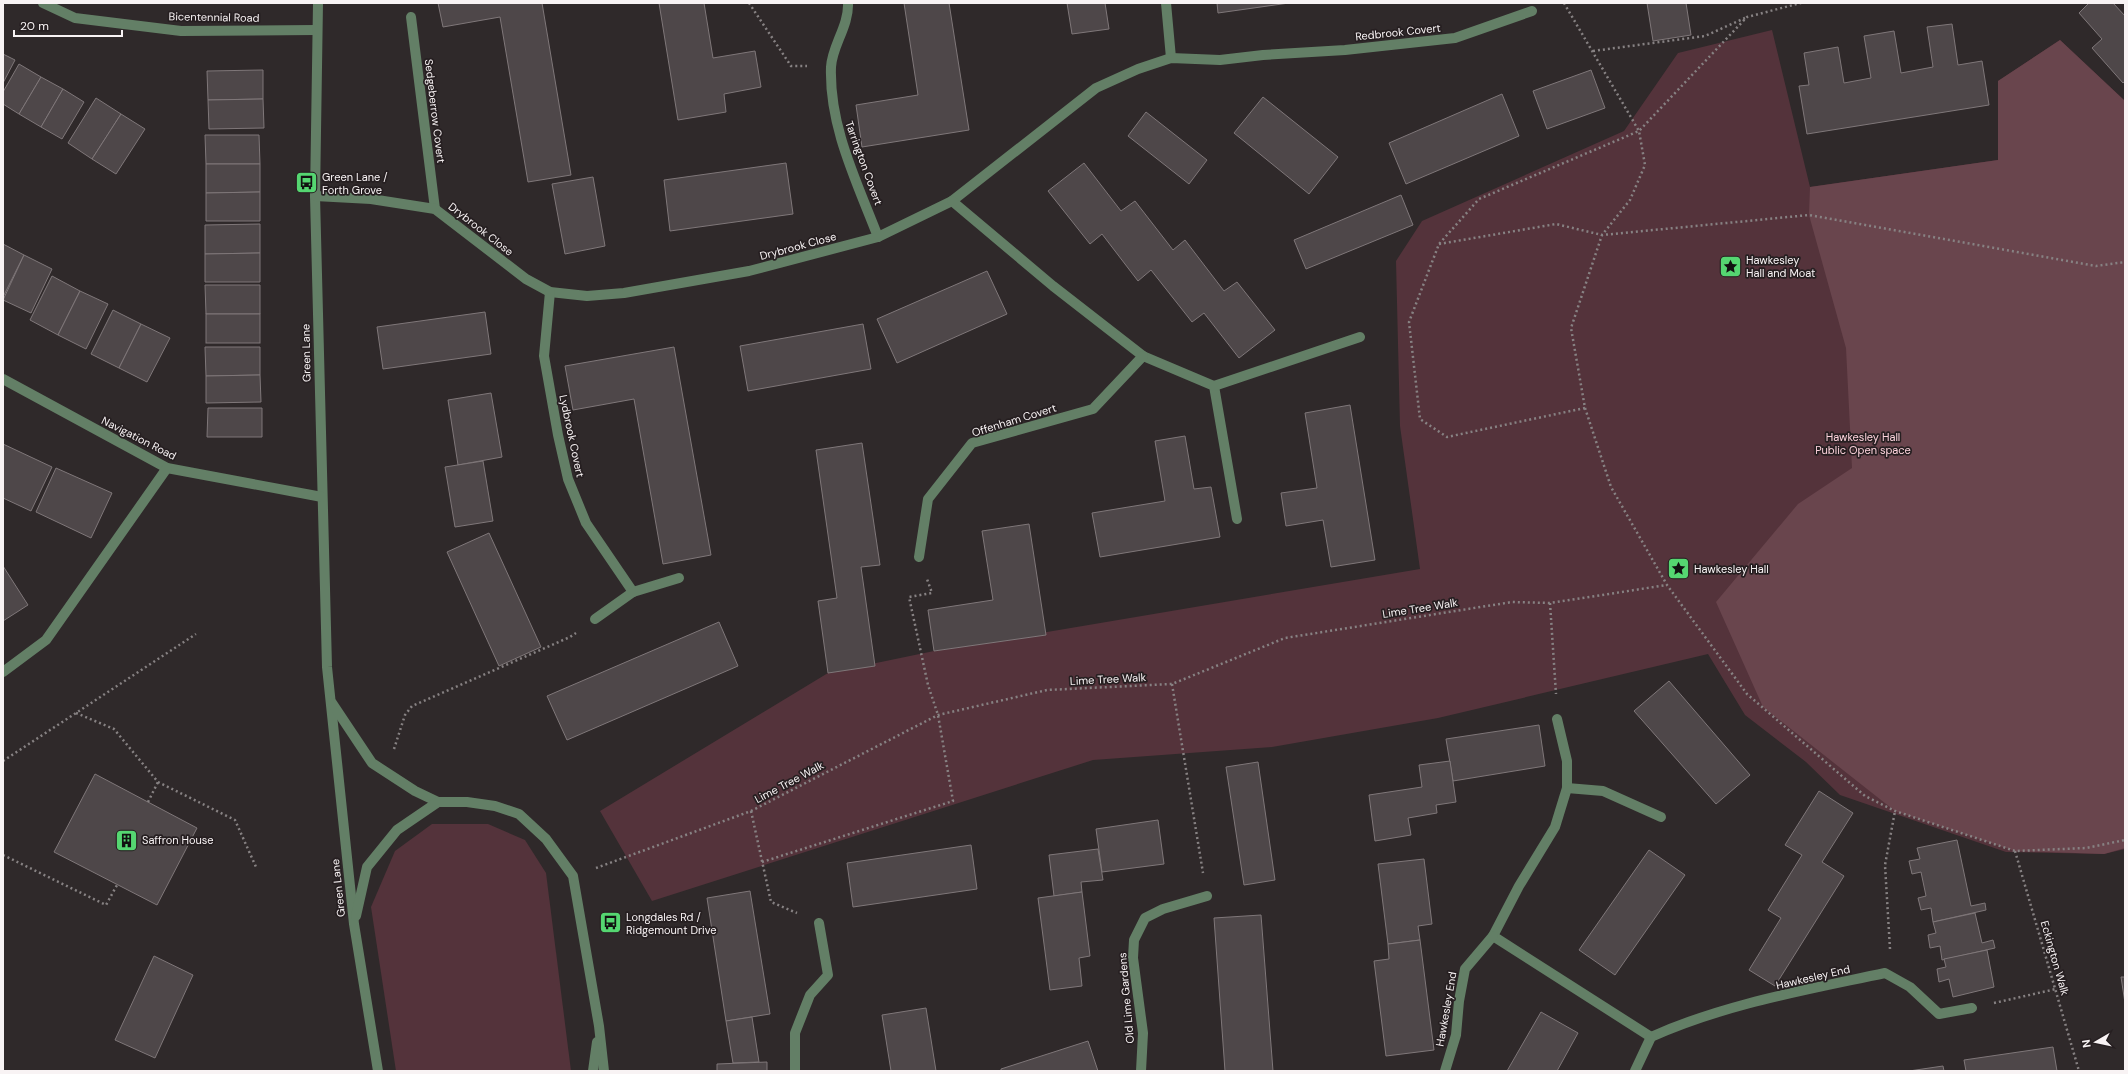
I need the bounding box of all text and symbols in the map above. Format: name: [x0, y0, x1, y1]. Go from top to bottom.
street label: Bicentennial Road: [168, 9, 260, 25]
scale bar: [14, 12, 122, 38]
text: 20 m: [20, 18, 49, 34]
street label: Redbrook Covert: [1355, 21, 1441, 43]
street label: Sedgeberrow Covert: [422, 58, 448, 164]
street label: Tarrington Covert: [842, 119, 886, 207]
bus stop icon: Green Lane / Forth Grove: [294, 170, 320, 196]
place label: Green Lane / Forth Grove: [322, 170, 388, 197]
street label: Drybrook Close: [446, 199, 516, 259]
street label: Drybrook Close: [758, 229, 838, 263]
place icon: Hawkesley Hall and Moat: [1718, 253, 1744, 279]
place label: Hawkesley Hall and Moat: [1746, 253, 1815, 280]
street label: Green Lane: [298, 324, 314, 382]
street label: Lydbrook Covert: [556, 393, 588, 479]
street label: Offenham Covert: [970, 400, 1058, 440]
street label: Navigation Road: [99, 413, 179, 463]
park label: Hawkesley Hall Public Open space: [1815, 430, 1911, 457]
place icon: Hawkesley Hall: [1666, 556, 1692, 582]
place label: Hawkesley Hall: [1694, 562, 1769, 576]
street label: Lime Tree Walk: [1381, 595, 1459, 621]
street label: Lime Tree Walk: [1070, 670, 1147, 688]
street label: Lime Tree Walk: [752, 758, 826, 806]
building icon: Saffron House: [113, 827, 139, 853]
place label: Saffron House: [142, 833, 214, 847]
street label: Green Lane: [328, 858, 348, 918]
bus stop icon: Longdales Rd / Ridgemount Drive: [598, 910, 624, 936]
place label: Longdales Rd / Ridgemount Drive: [626, 910, 716, 937]
street label: Eckington Walk: [2038, 919, 2072, 997]
street label: Old Lime Gardens: [1115, 952, 1137, 1044]
street label: Hawkesley End: [1775, 962, 1852, 992]
street label: Hawkesley End: [1433, 970, 1459, 1047]
north arrow: [2076, 1022, 2116, 1062]
text: N: [2079, 1039, 2094, 1049]

